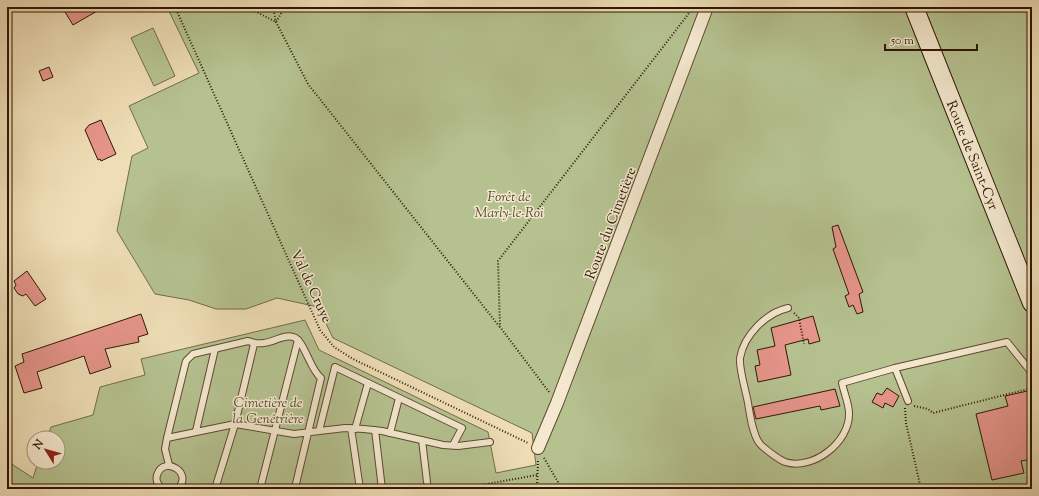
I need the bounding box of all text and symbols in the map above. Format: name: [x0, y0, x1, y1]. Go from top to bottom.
scale bar: [885, 26, 977, 52]
text: 50 m: [890, 32, 914, 50]
street label: Route de Saint-Cyr: [940, 98, 1003, 214]
street label: Route du Cimetière: [581, 165, 642, 283]
park label: Forêt de Marly-le-Roi: [474, 188, 544, 224]
street label: Val de Cruye: [284, 247, 336, 327]
park label: Cimetière de la Genêtrière: [232, 394, 304, 430]
north arrow: [26, 430, 66, 470]
text: N: [29, 436, 48, 454]

